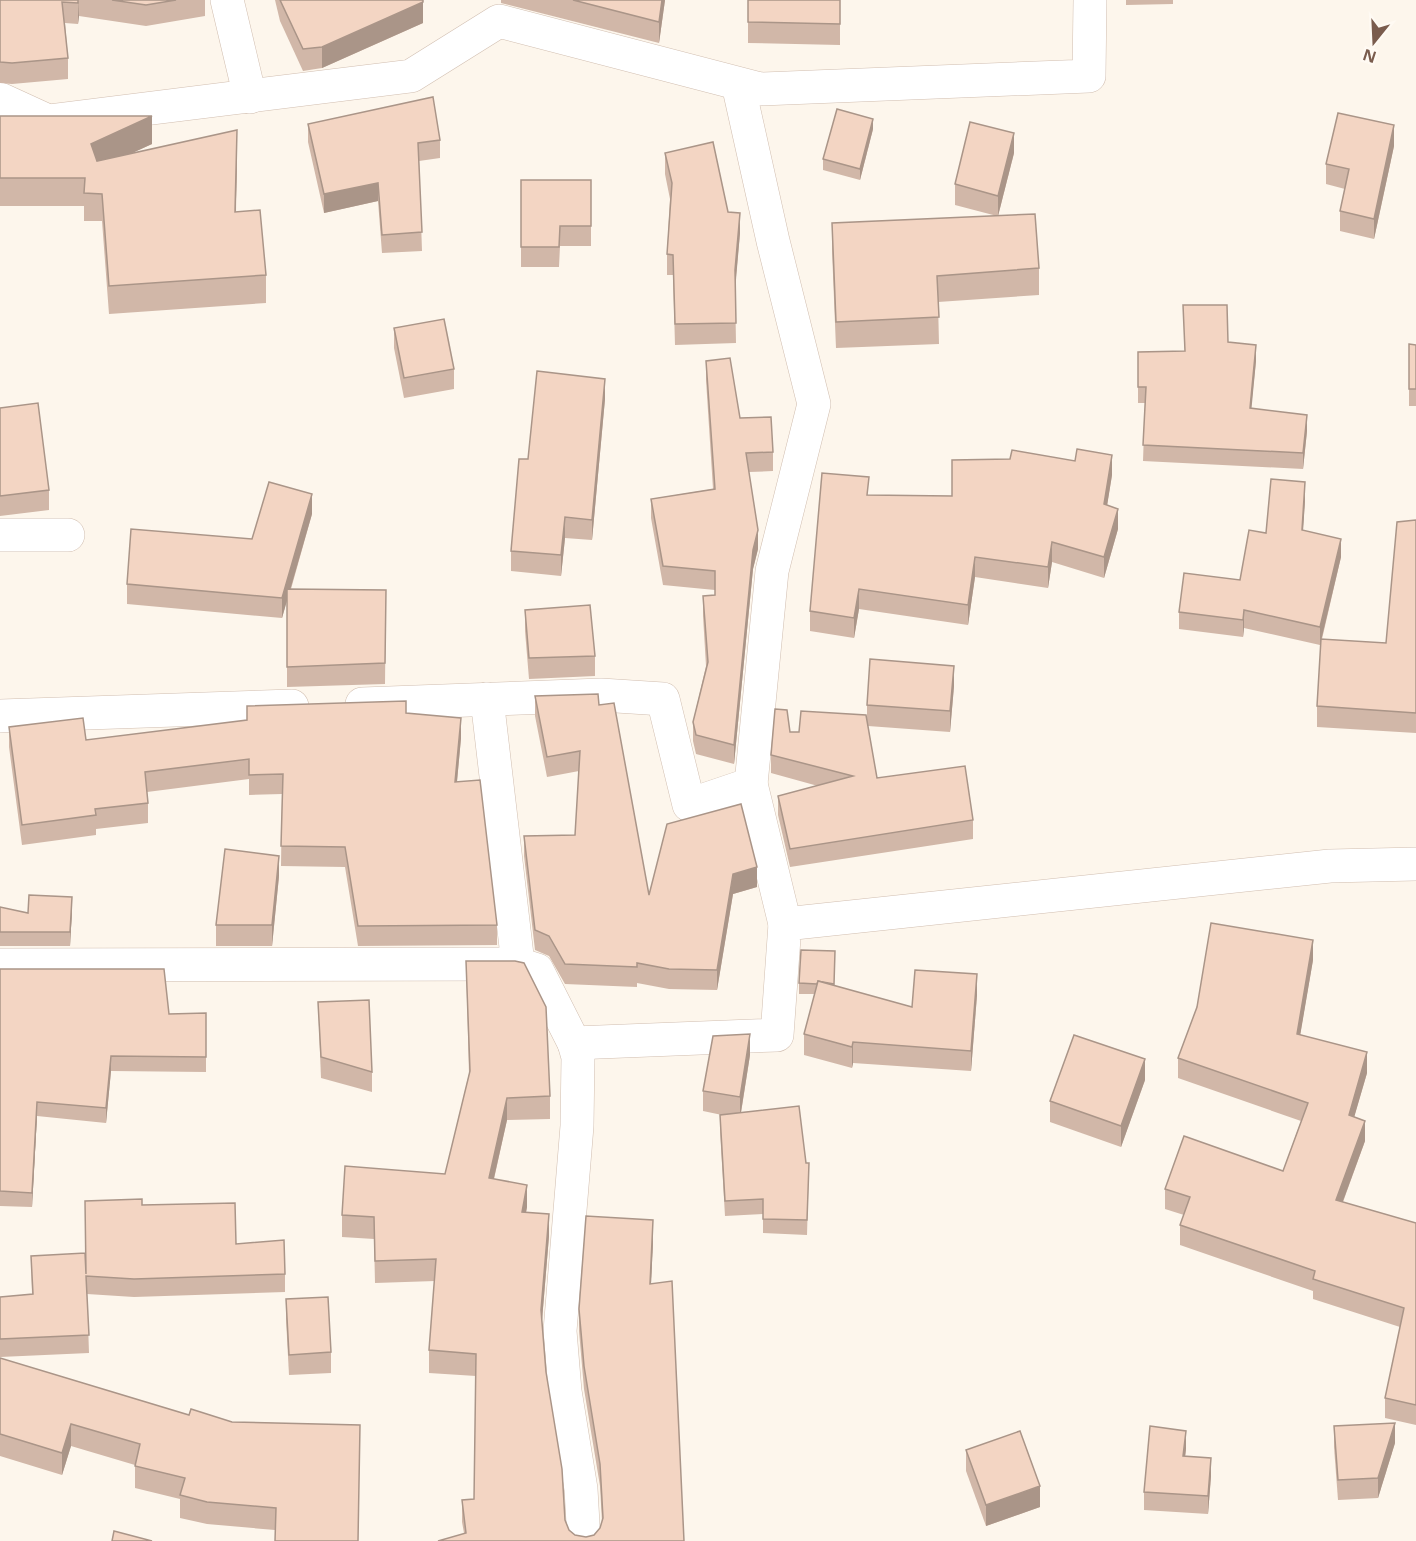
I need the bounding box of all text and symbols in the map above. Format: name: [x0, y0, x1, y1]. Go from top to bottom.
north arrow: [1344, 12, 1404, 72]
text: N: [1360, 44, 1379, 69]

